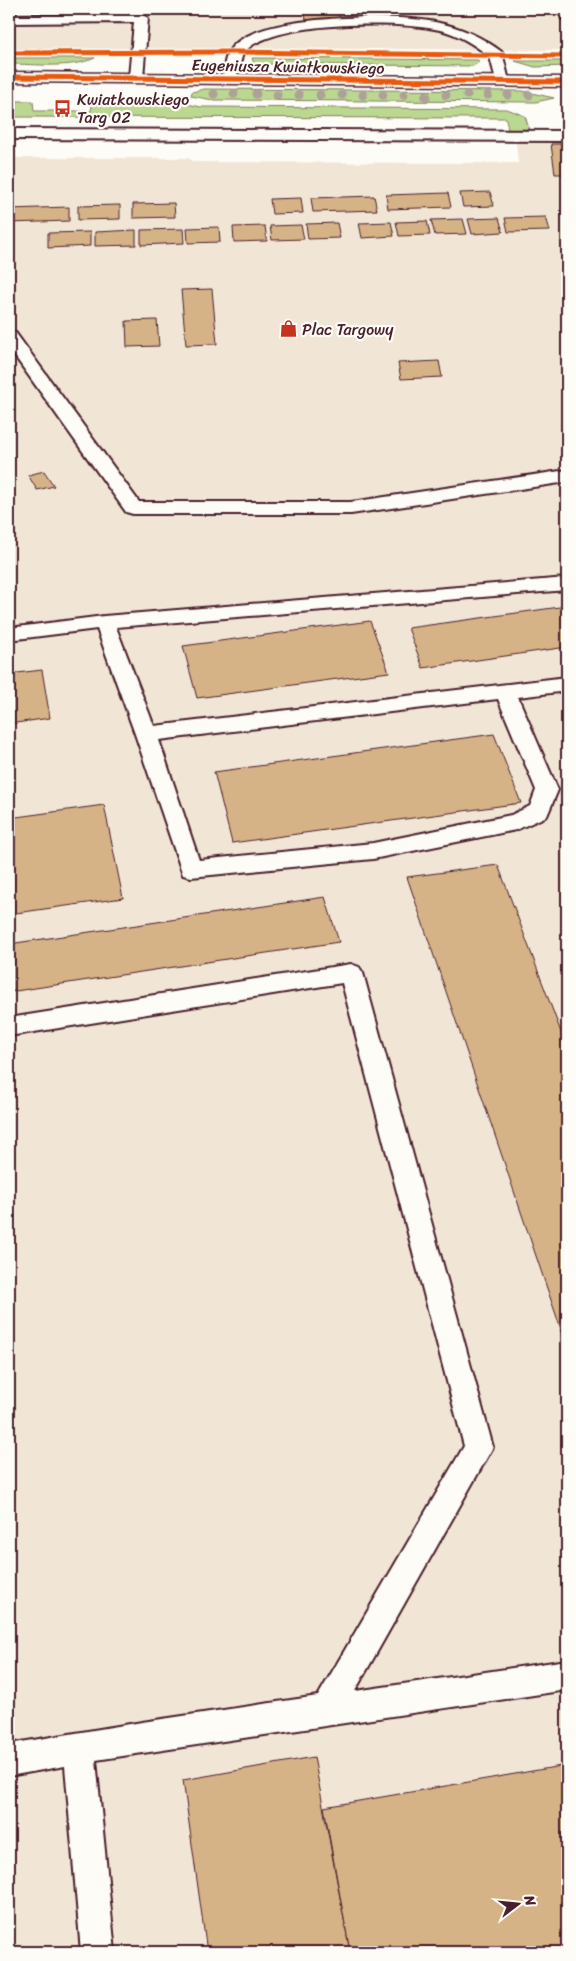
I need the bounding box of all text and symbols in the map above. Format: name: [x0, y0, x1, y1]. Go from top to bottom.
street label: Eugeniusza Kwiatkowskiego: [191, 50, 385, 83]
place label: Kwiatkowskiego Targ 02: [77, 85, 189, 132]
bus stop icon: Kwiatkowskiego Targ 02: [53, 98, 73, 118]
place label: Plac Targowy: [302, 315, 394, 344]
shop icon: Plac Targowy: [278, 319, 298, 339]
north arrow: [494, 1878, 544, 1928]
text: N: [516, 1891, 543, 1909]

